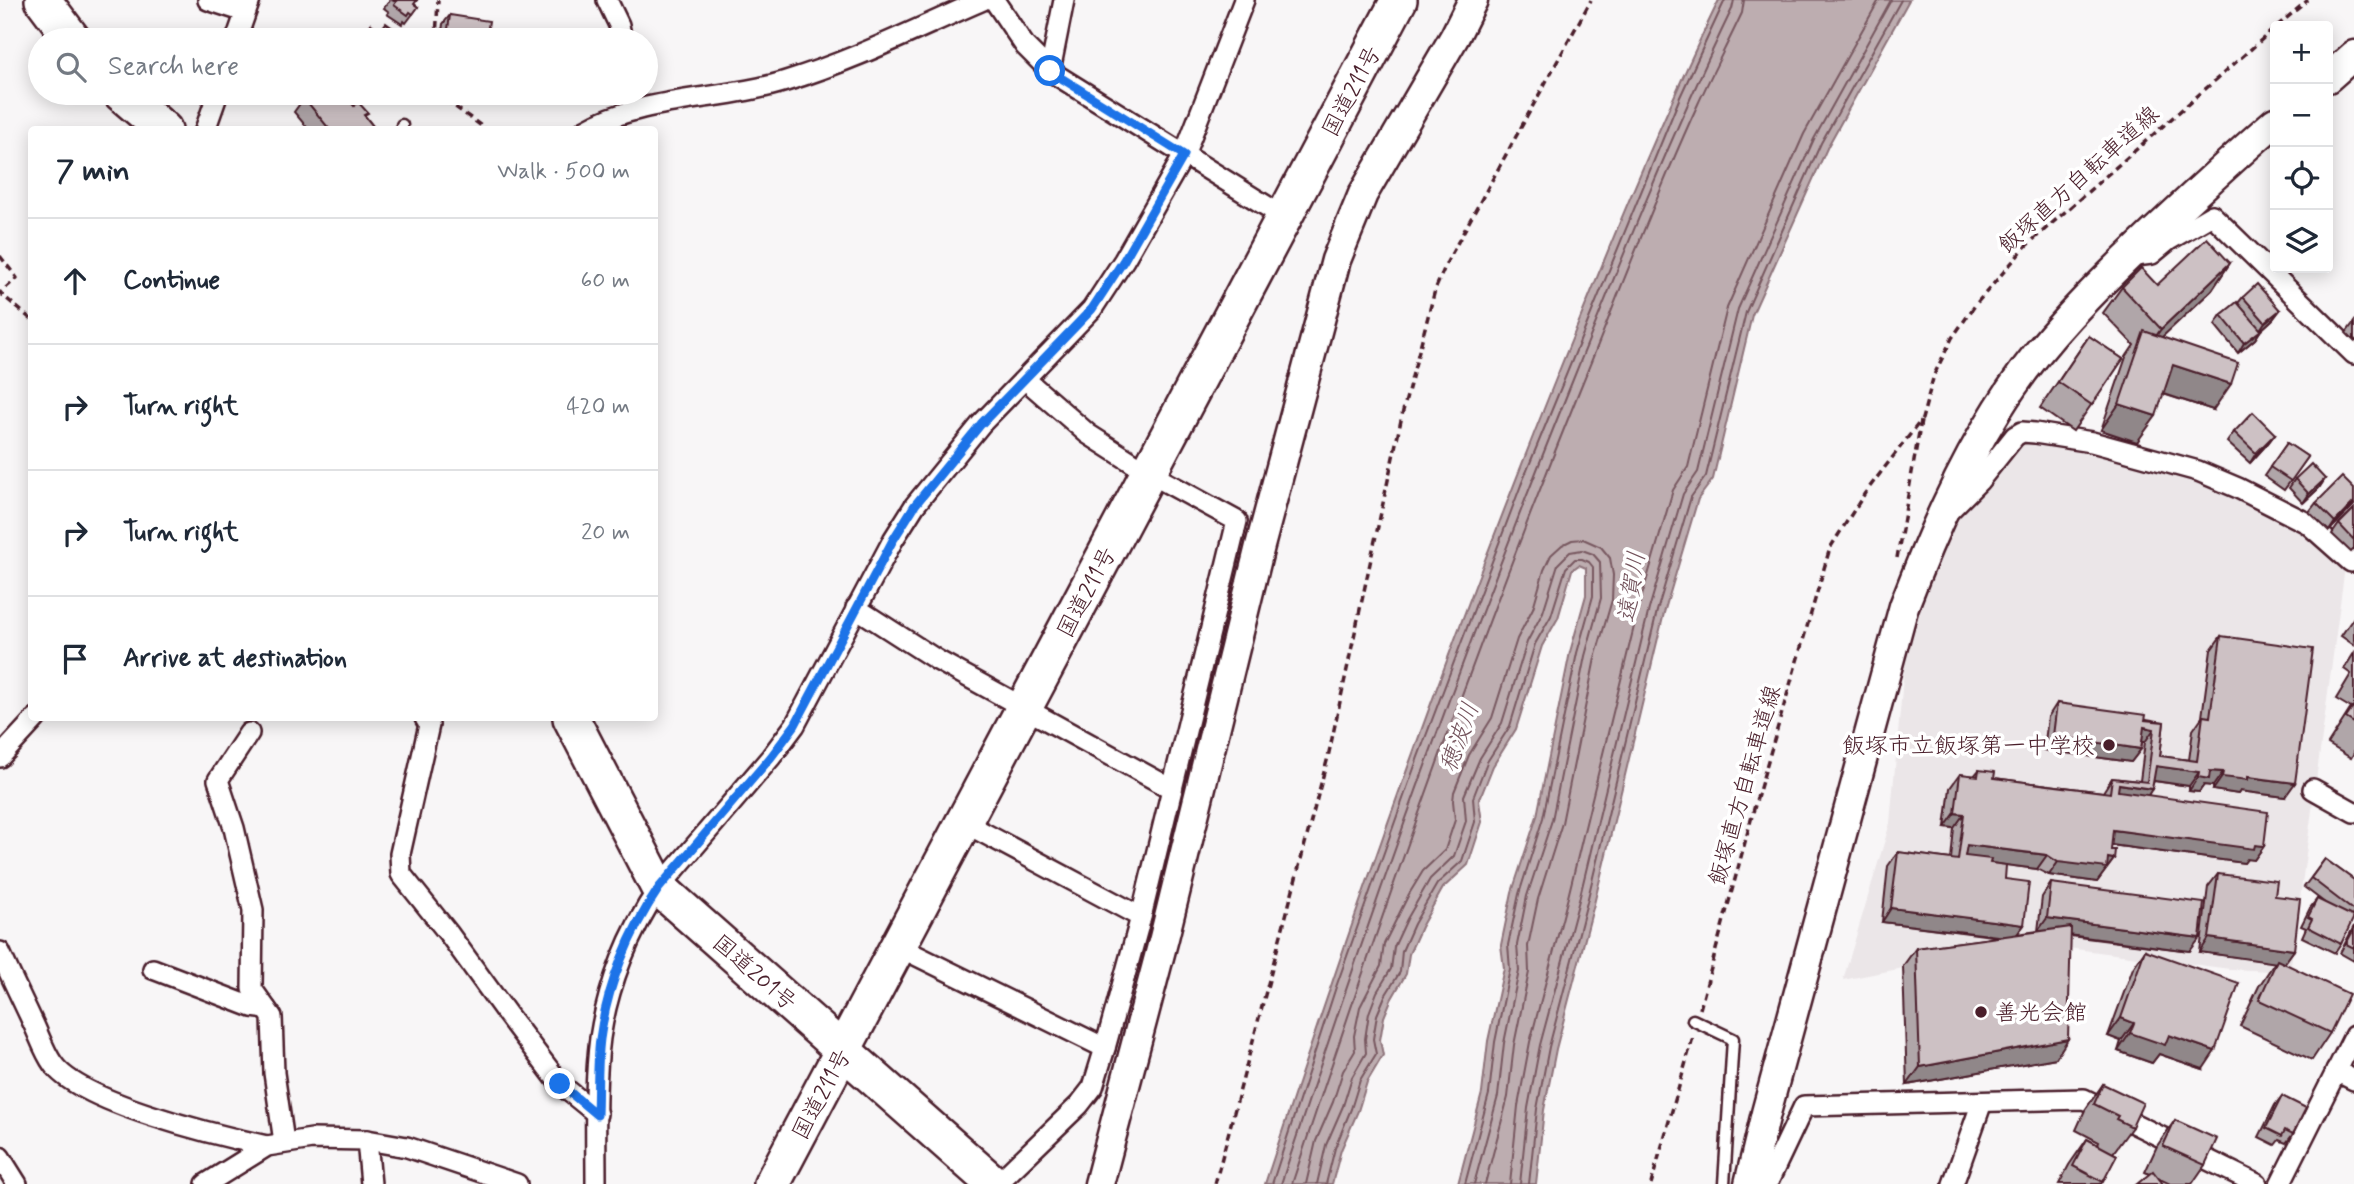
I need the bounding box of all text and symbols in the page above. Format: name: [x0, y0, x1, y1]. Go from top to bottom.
map controls: [2270, 21, 2333, 273]
button: +: [2270, 21, 2333, 84]
search box: [28, 28, 658, 105]
street label: 国道211号: [1316, 41, 1389, 143]
icon: search: [52, 48, 90, 86]
text: Search here: [108, 50, 239, 84]
route start: [1034, 55, 1065, 86]
button: −: [2270, 84, 2333, 147]
street label: 飯塚直方自転車道線: [1992, 100, 2166, 261]
button: locate: [2270, 147, 2333, 210]
text: 7 min: [56, 152, 130, 191]
text: Walk · 500 m: [497, 157, 630, 187]
button: layers: [2270, 210, 2333, 273]
icon: ahead: [56, 262, 94, 300]
text: Continue: [123, 264, 220, 298]
text: 60 m: [581, 266, 630, 296]
icon: right: [56, 388, 94, 426]
text: Turn right: [123, 390, 239, 424]
text: 420 m: [566, 392, 630, 422]
icon: right: [56, 514, 94, 552]
text: Turn right: [123, 516, 239, 550]
text: 20 m: [581, 518, 630, 548]
street label: 国道211号: [1051, 542, 1124, 644]
water label: 遠賀川: [1612, 549, 1653, 625]
icon: arrive: [56, 640, 94, 678]
text: Arrive at destination: [123, 642, 347, 676]
street label: 飯塚直方自転車道線: [1703, 682, 1789, 889]
water label: 穂波川: [1434, 698, 1487, 777]
place label: 飯塚市立飯塚第一中学校: [1842, 732, 2095, 762]
marker: 飯塚市立飯塚第一中学校: [2101, 737, 2117, 753]
street label: 国道201号: [705, 929, 802, 1018]
place label: 善光会館: [1995, 999, 2087, 1029]
marker: 善光会館: [1973, 1004, 1989, 1020]
street label: 国道211号: [786, 1044, 859, 1146]
route end: [544, 1068, 575, 1099]

